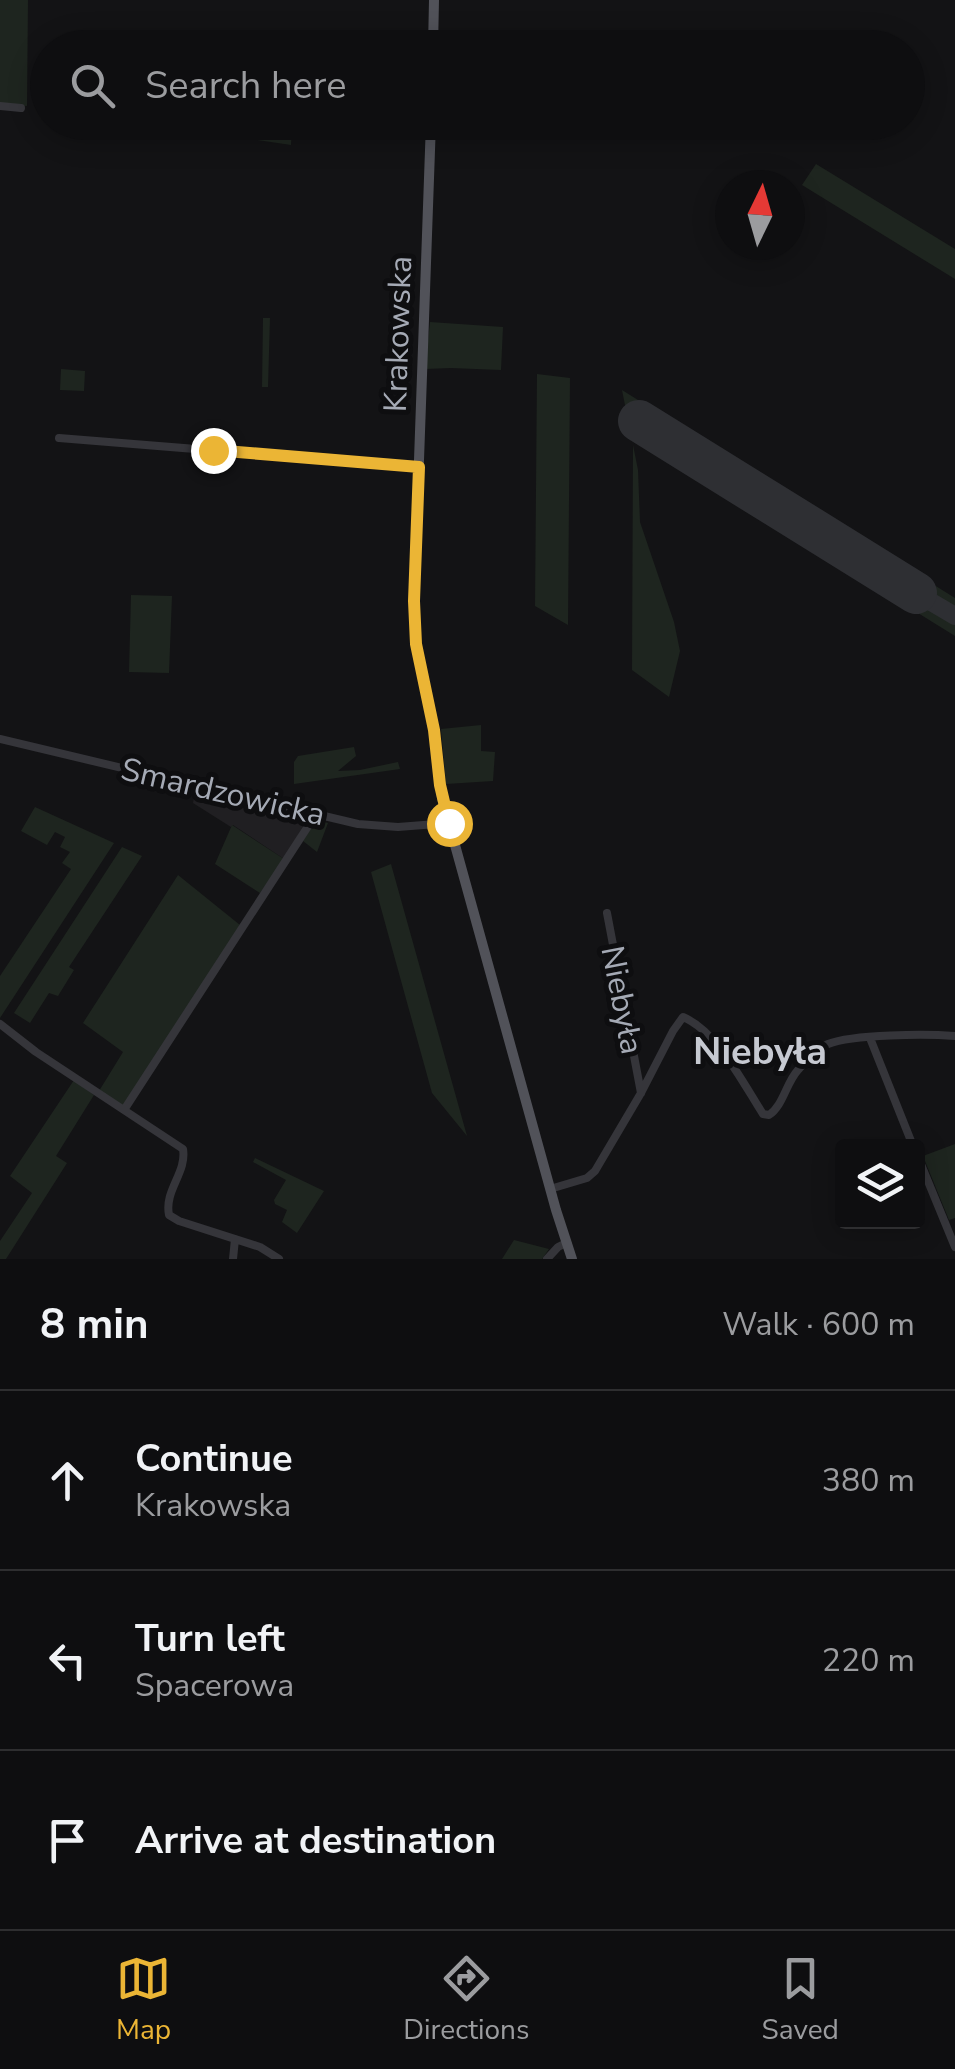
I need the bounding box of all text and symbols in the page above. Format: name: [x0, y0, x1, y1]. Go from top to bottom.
search box: [30, 30, 925, 140]
icon: search: [65, 58, 120, 113]
text: Search here: [145, 60, 346, 111]
north arrow: [715, 170, 805, 260]
street label: Krakowska: [374, 255, 422, 413]
route end: [191, 428, 237, 474]
street label: Smardzowicka: [117, 748, 329, 836]
route start: [427, 801, 473, 847]
street label: Niebyła: [590, 942, 654, 1058]
district label: Niebyła: [693, 1026, 827, 1077]
map controls: [835, 1139, 925, 1229]
button: layers: [835, 1139, 925, 1229]
text: 8 min: [40, 1296, 149, 1353]
text: Walk · 600 m: [722, 1303, 915, 1346]
text: Continue: [135, 1433, 293, 1484]
icon: ahead: [40, 1453, 95, 1508]
text: 380 m: [822, 1459, 915, 1502]
text: Krakowska: [135, 1484, 291, 1527]
text: Turn left: [135, 1613, 285, 1664]
icon: left: [40, 1633, 95, 1688]
text: 220 m: [822, 1639, 915, 1682]
text: Spacerowa: [135, 1664, 294, 1707]
icon: arrive: [40, 1813, 95, 1868]
text: Arrive at destination: [135, 1815, 496, 1866]
tab: Map: [116, 1951, 171, 2049]
tab: Directions: [403, 1951, 529, 2049]
tab: Saved: [762, 1951, 839, 2049]

